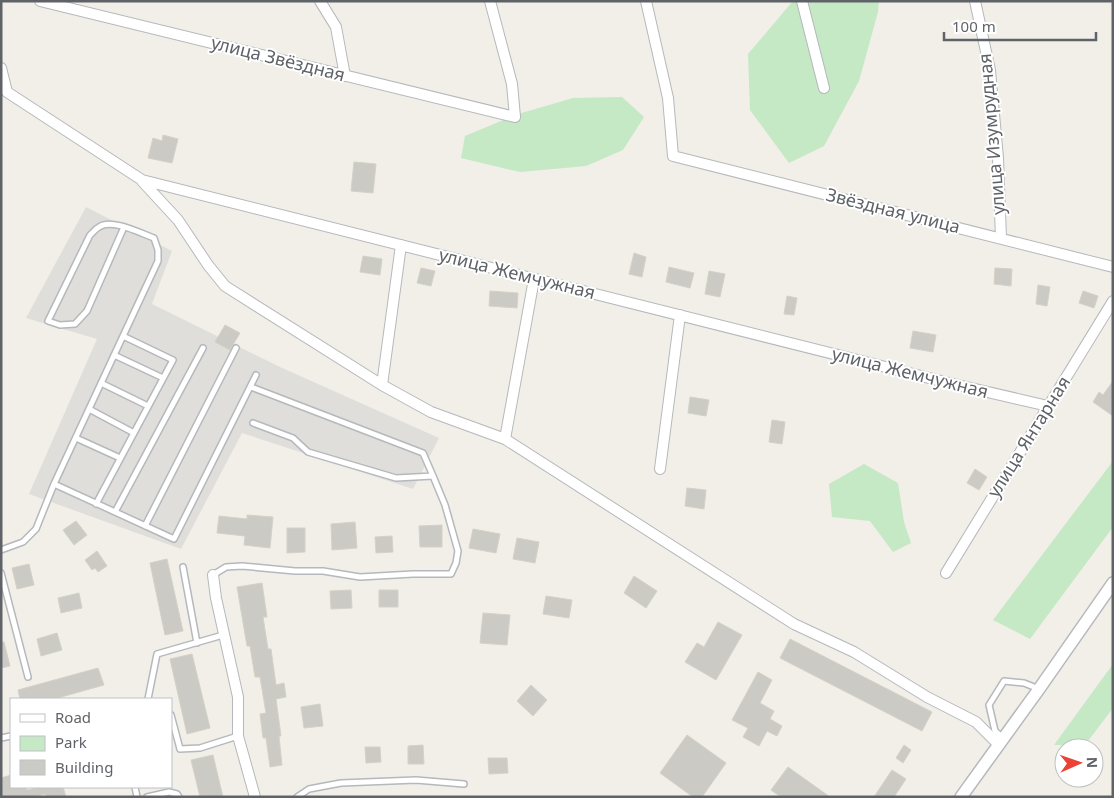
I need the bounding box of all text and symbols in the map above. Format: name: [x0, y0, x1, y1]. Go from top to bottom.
scale bar: [944, 10, 1096, 42]
text: 100 m: [952, 16, 996, 36]
street label: улица Звёздная: [209, 30, 348, 86]
street label: улица Изумрудная: [972, 52, 1010, 216]
street label: Звёздная улица: [824, 182, 963, 238]
street label: улица Жемчужная: [437, 242, 598, 304]
street label: улица Жемчужная: [830, 341, 991, 403]
street label: улица Янтарная: [981, 371, 1075, 502]
legend: [10, 698, 172, 788]
text: Road: [55, 707, 91, 727]
text: Park: [55, 732, 87, 752]
north arrow: [1054, 738, 1104, 788]
text: Building: [55, 757, 113, 777]
text: N: [1083, 757, 1102, 769]

